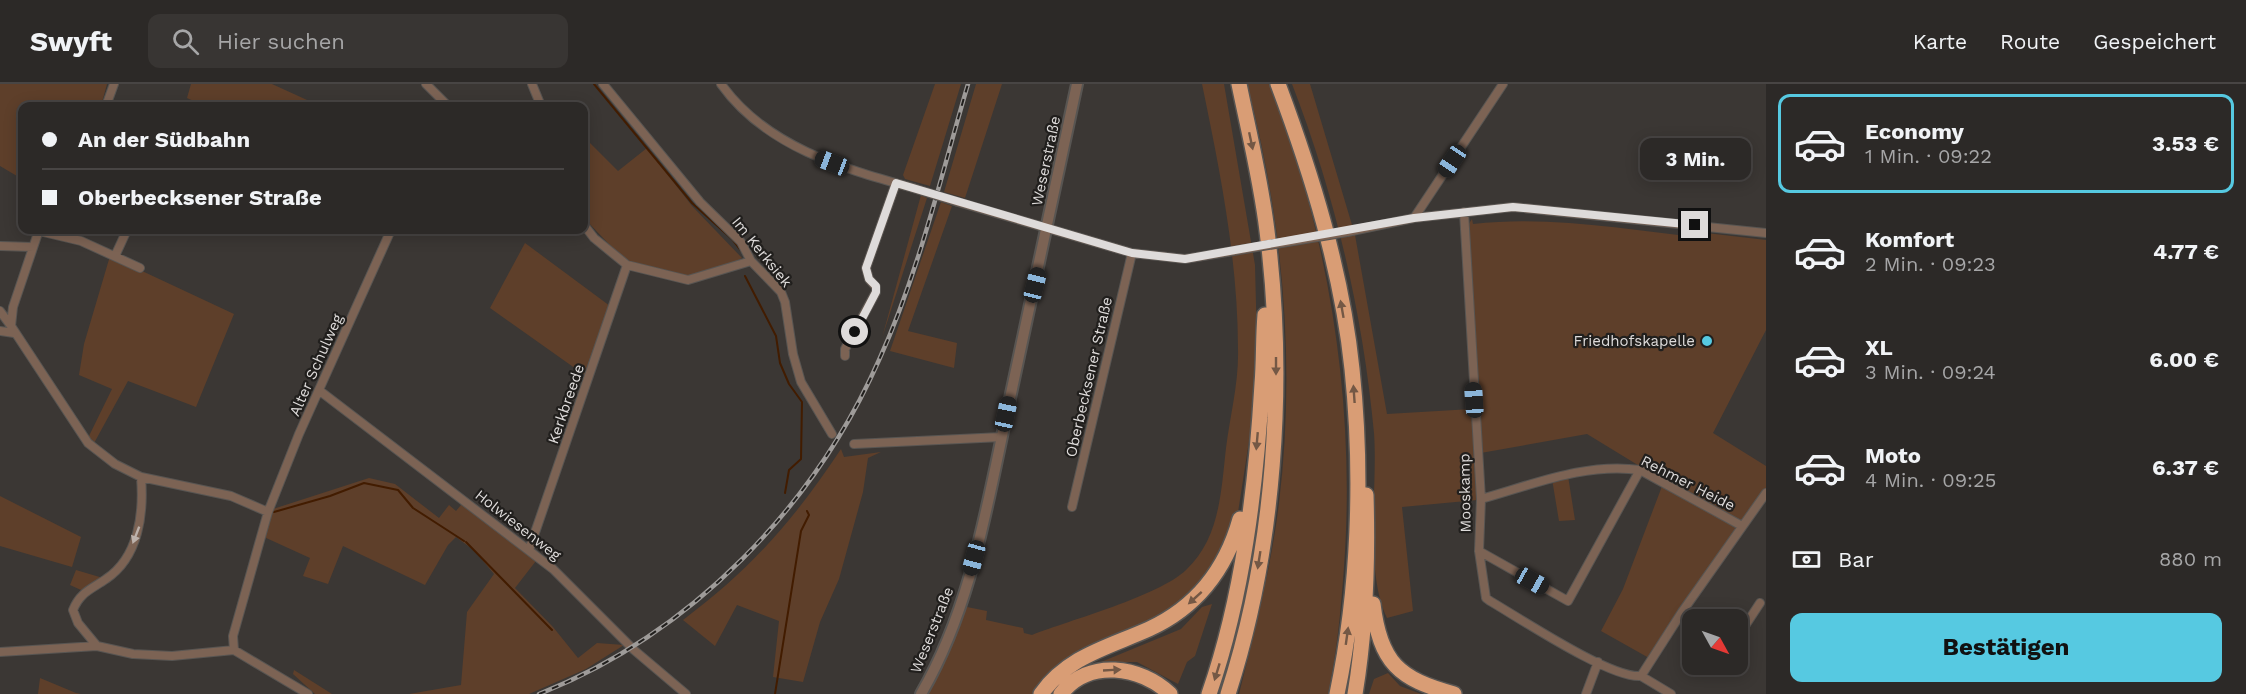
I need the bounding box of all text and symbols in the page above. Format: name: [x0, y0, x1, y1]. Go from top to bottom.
search box: [148, 14, 568, 68]
text: Swyft: [30, 25, 112, 58]
icon: search: [169, 25, 202, 58]
text: Hier suchen: [217, 29, 345, 54]
text: Karte: [1913, 29, 1967, 54]
text: Route: [2000, 29, 2060, 54]
text: Gespeichert: [2093, 29, 2216, 54]
street label: Weserstraße: [1028, 114, 1064, 208]
icon: car: [1793, 117, 1847, 171]
text: Economy: [1865, 119, 1964, 144]
text: An der Südbahn: [78, 127, 250, 152]
text: 3.53 €: [2152, 131, 2219, 156]
one-way arrow: [1247, 132, 1256, 151]
callout: 3 Min.: [1640, 138, 1750, 180]
car: [1434, 141, 1470, 181]
text: 1 Min. · 09:22: [1865, 144, 1992, 168]
text: 3 Min.: [1666, 147, 1725, 171]
car: [812, 148, 852, 178]
text: Oberbecksener Straße: [78, 185, 322, 210]
route end: [1681, 211, 1708, 238]
street label: Im Kerksiek: [728, 213, 796, 291]
icon: car: [1793, 225, 1847, 279]
text: Komfort: [1865, 227, 1954, 252]
text: 4.77 €: [2153, 239, 2219, 264]
text: 2 Min. · 09:23: [1865, 252, 1996, 276]
car: [1022, 265, 1048, 305]
street label: Oberbecksener Straße: [1062, 295, 1116, 459]
one-way arrow: [1337, 299, 1346, 318]
street label: Alter Schulweg: [285, 311, 347, 419]
route start: [841, 318, 868, 345]
place label: Friedhofskapelle: [1574, 332, 1695, 350]
icon: car: [1793, 333, 1847, 387]
marker: Friedhofskapelle: [1700, 334, 1714, 348]
text: XL: [1865, 335, 1893, 360]
text: 6.00 €: [2149, 347, 2219, 372]
one-way arrow: [1271, 357, 1281, 376]
text: 3 Min. · 09:24: [1865, 360, 1996, 384]
street label: Kerkbreede: [544, 362, 588, 446]
car: [1464, 381, 1484, 419]
one-way arrow: [1350, 384, 1359, 403]
car: [993, 395, 1019, 433]
one-way arrow: [1252, 431, 1262, 450]
icon: car: [1793, 441, 1847, 495]
text: Moto: [1865, 443, 1921, 468]
street label: Rehmer Heide: [1638, 452, 1738, 514]
street label: Mooskamp: [1455, 453, 1475, 533]
text: 6.37 €: [2152, 455, 2219, 480]
text: 4 Min. · 09:25: [1865, 468, 1996, 492]
street label: Holwiesenweg: [471, 486, 565, 564]
one-way arrow: [131, 526, 141, 544]
car: [961, 538, 987, 578]
icon: cash: [1790, 543, 1823, 576]
text: Bar: [1838, 547, 1874, 572]
text: 880 m: [2159, 547, 2222, 571]
one-way arrow: [1254, 551, 1263, 570]
car: [1512, 564, 1552, 598]
street label: Weserstraße: [907, 584, 957, 676]
one-way arrow: [1189, 590, 1203, 604]
north arrow: [1682, 609, 1748, 675]
map controls: [1682, 609, 1748, 675]
button: Bestätigen: [1790, 613, 2222, 682]
one-way arrow: [1342, 627, 1351, 646]
one-way arrow: [1211, 663, 1221, 681]
one-way arrow: [1102, 666, 1121, 675]

